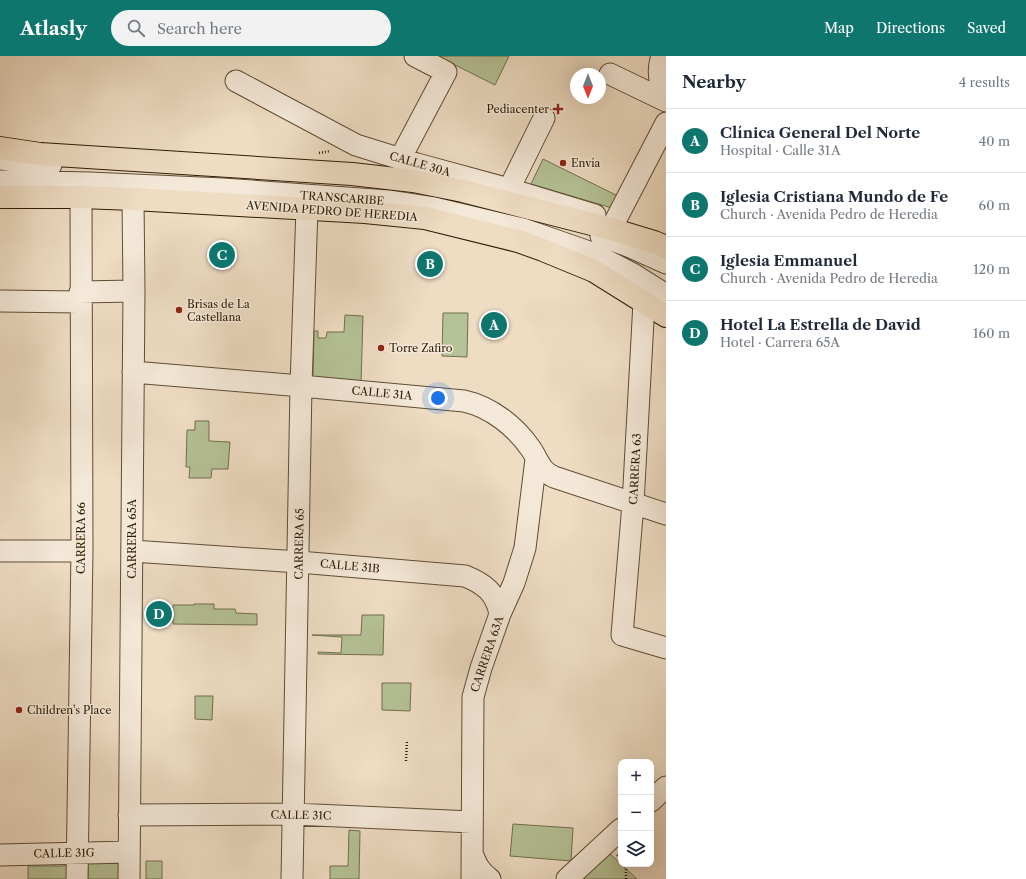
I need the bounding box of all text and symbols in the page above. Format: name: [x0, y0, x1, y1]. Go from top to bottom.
search box: [111, 10, 391, 46]
text: Atlasly: [20, 17, 87, 40]
icon: search: [125, 17, 147, 39]
text: Search here: [157, 19, 242, 38]
text: Map: [824, 19, 854, 37]
text: Directions: [876, 19, 945, 37]
text: Saved: [967, 19, 1006, 37]
north arrow: [570, 68, 606, 104]
text: Nearby: [682, 72, 746, 92]
text: 4 results: [959, 74, 1010, 90]
place label: Pediacenter: [487, 102, 549, 116]
marker: Pediacenter: [552, 103, 564, 115]
text: Clínica General Del Norte: [720, 123, 920, 142]
text: A: [690, 133, 700, 149]
text: 40 m: [979, 133, 1010, 149]
text: Hospital · Calle 31A: [720, 142, 841, 158]
street label: CALLE 30A: [388, 149, 453, 180]
place label: Envía: [571, 156, 600, 170]
marker: Envía: [558, 158, 568, 168]
text: Iglesia Cristiana Mundo de Fe: [720, 187, 948, 206]
street label: TRANSCARIBE: [300, 188, 385, 208]
text: B: [690, 197, 700, 213]
text: 60 m: [979, 197, 1010, 213]
street label: AVENIDA PEDRO DE HEREDIA: [245, 198, 419, 224]
text: Church · Avenida Pedro de Heredia: [720, 206, 938, 222]
pin: C: [209, 240, 235, 270]
pin: B: [417, 249, 443, 279]
text: Iglesia Emmanuel: [720, 251, 857, 270]
text: C: [690, 261, 700, 277]
text: 120 m: [973, 261, 1010, 277]
text: Church · Avenida Pedro de Heredia: [720, 270, 938, 286]
place label: Brisas de La Castellana: [187, 297, 250, 324]
marker: Brisas de La Castellana: [174, 305, 184, 315]
pin: A: [481, 310, 507, 340]
text: Hotel La Estrella de David: [720, 315, 921, 334]
text: D: [689, 325, 701, 341]
text: 160 m: [973, 325, 1010, 341]
text: Hotel · Carrera 65A: [720, 334, 840, 350]
place label: Torre Zafiro: [389, 341, 453, 355]
marker: Torre Zafiro: [376, 343, 386, 353]
street label: CALLE 31A: [351, 383, 414, 403]
your location: [428, 388, 448, 408]
street label: CARRERA 63: [626, 433, 644, 505]
street label: CARRERA 65A: [125, 498, 139, 579]
street label: CARRERA 66: [74, 501, 88, 574]
street label: CARRERA 65: [291, 508, 307, 580]
street label: CALLE 31B: [320, 556, 381, 576]
pin: D: [146, 599, 172, 629]
street label: CARRERA 63A: [467, 613, 507, 694]
place label: Children's Place: [27, 703, 111, 717]
marker: Children's Place: [14, 705, 24, 715]
map controls: [618, 759, 654, 867]
button: +: [618, 759, 654, 795]
button: −: [618, 795, 654, 831]
street label: CALLE 31C: [271, 807, 331, 823]
button: layers: [618, 831, 654, 867]
street label: CALLE 31G: [33, 845, 95, 861]

